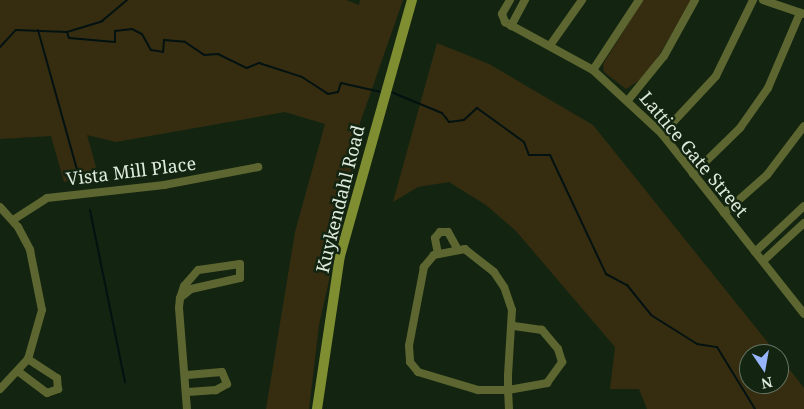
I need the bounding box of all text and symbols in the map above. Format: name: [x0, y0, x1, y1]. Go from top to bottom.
street label: Lattice Gate Street: [635, 87, 753, 221]
street label: Kuykendahl Road: [311, 123, 369, 275]
street label: Vista Mill Place: [65, 152, 197, 190]
north arrow: [739, 344, 789, 394]
text: N: [760, 373, 774, 394]

